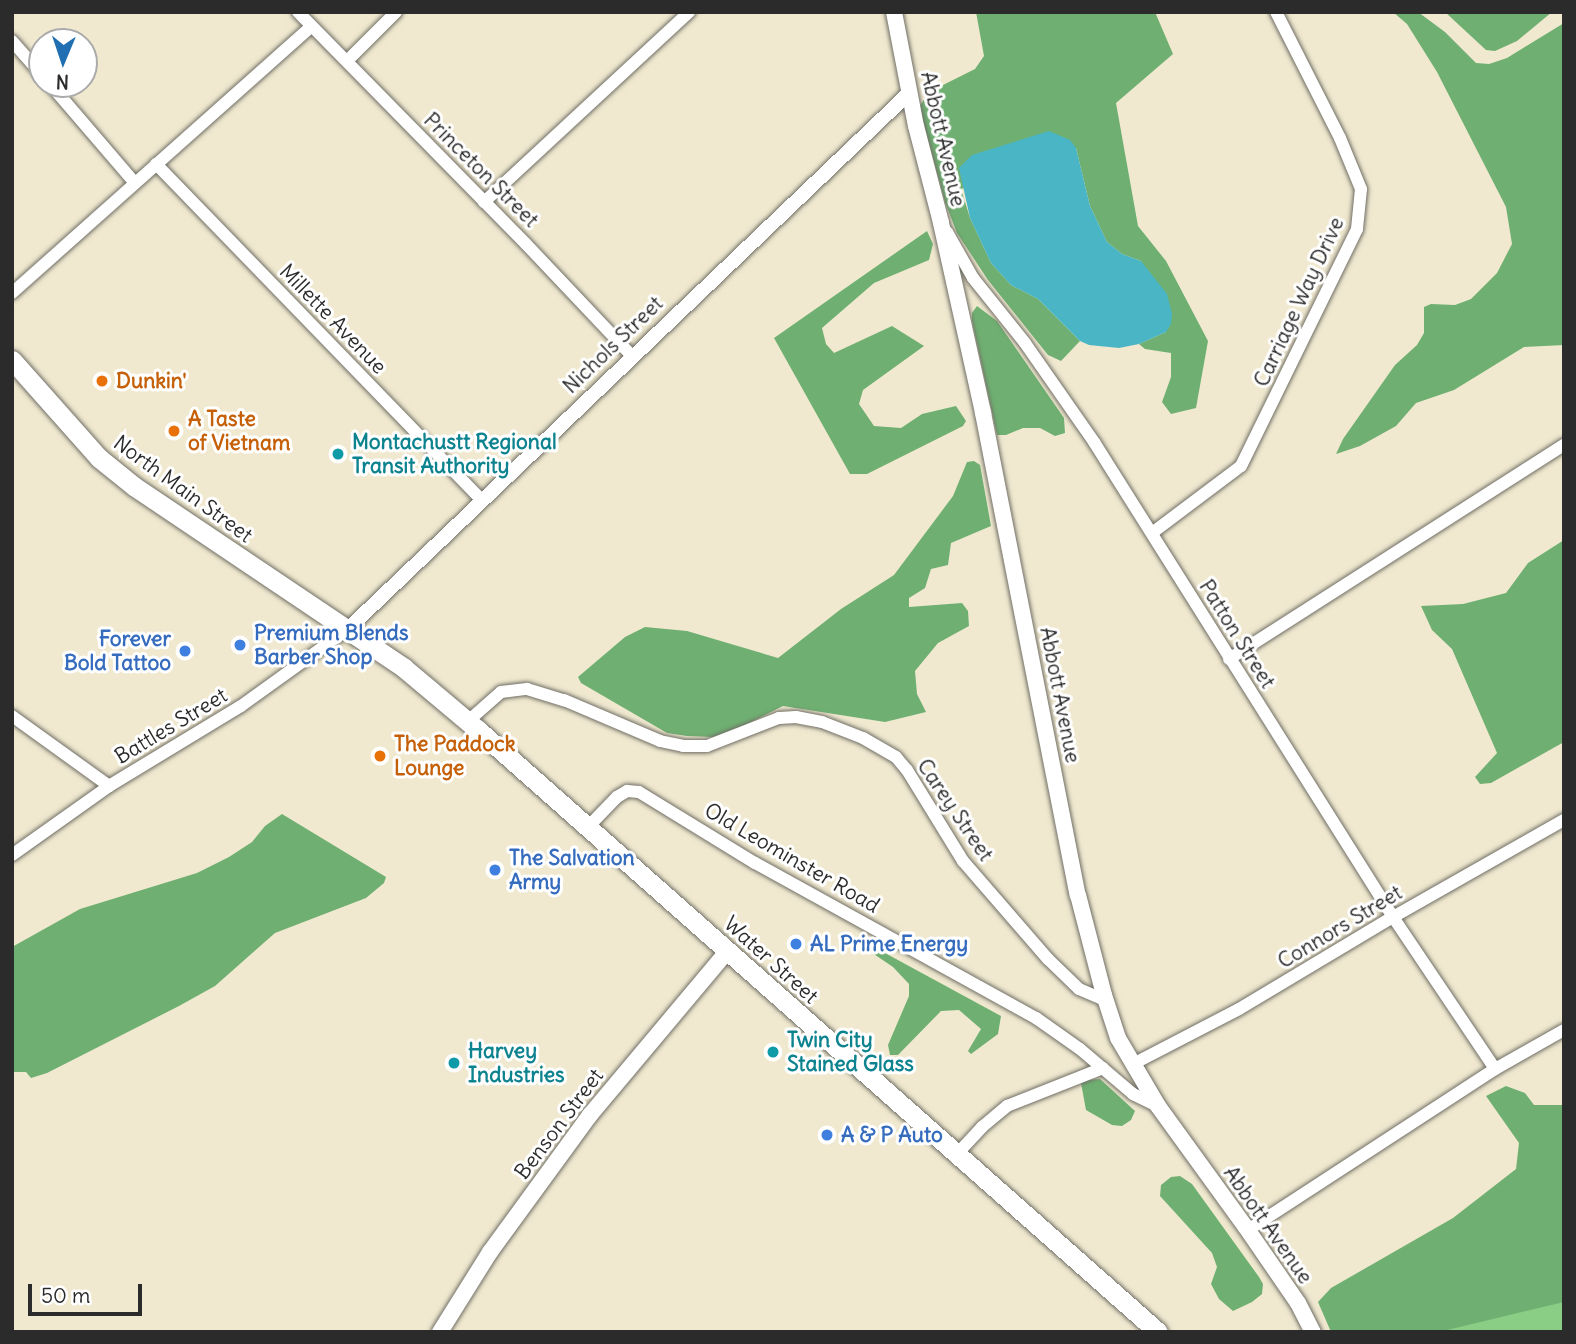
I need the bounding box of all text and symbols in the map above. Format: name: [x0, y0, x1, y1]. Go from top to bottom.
north arrow: [28, 28, 98, 98]
street label: Abbott Avenue: [915, 69, 971, 209]
text: N: [55, 70, 69, 94]
street label: Princeton Street: [418, 107, 544, 233]
street label: Carriage Way Drive: [1249, 213, 1349, 391]
street label: Millette Avenue: [274, 259, 392, 379]
street label: Nichols Street: [558, 291, 668, 399]
place label: Dunkin': [116, 368, 187, 394]
marker: Dunkin': [94, 373, 110, 389]
place label: A Taste of Vietnam: [188, 406, 290, 456]
marker: A Taste of Vietnam: [166, 423, 182, 439]
place label: Montachustt Regional Transit Authority: [352, 429, 557, 479]
street label: North Main Street: [109, 430, 257, 548]
marker: Montachustt Regional Transit Authority: [330, 446, 346, 462]
street label: Patton Street: [1194, 575, 1280, 693]
place label: Premium Blends Barber Shop: [254, 620, 409, 670]
street label: Abbott Avenue: [1034, 625, 1086, 765]
place label: Forever Bold Tattoo: [64, 626, 171, 676]
marker: Premium Blends Barber Shop: [232, 637, 248, 653]
marker: Forever Bold Tattoo: [177, 643, 193, 659]
street label: Battles Street: [110, 683, 232, 769]
place label: The Paddock Lounge: [394, 731, 515, 781]
marker: The Paddock Lounge: [372, 748, 388, 764]
street label: Carey Street: [912, 754, 998, 866]
street label: Old Leominster Road: [700, 798, 884, 918]
place label: The Salvation Army: [509, 845, 635, 895]
marker: The Salvation Army: [487, 862, 503, 878]
street label: Connors Street: [1273, 880, 1407, 974]
street label: Water Street: [719, 911, 823, 1009]
place label: AL Prime Energy: [810, 931, 968, 957]
marker: AL Prime Energy: [788, 936, 804, 952]
place label: Twin City Stained Glass: [787, 1027, 914, 1077]
place label: Harvey Industries: [468, 1038, 565, 1088]
marker: Twin City Stained Glass: [765, 1044, 781, 1060]
marker: Harvey Industries: [446, 1055, 462, 1071]
street label: Benson Street: [509, 1064, 609, 1184]
place label: A & P Auto: [841, 1122, 943, 1148]
marker: A & P Auto: [819, 1127, 835, 1143]
street label: Abbott Avenue: [1218, 1161, 1318, 1289]
scale bar: [32, 1270, 145, 1314]
text: 50 m: [41, 1282, 90, 1309]

